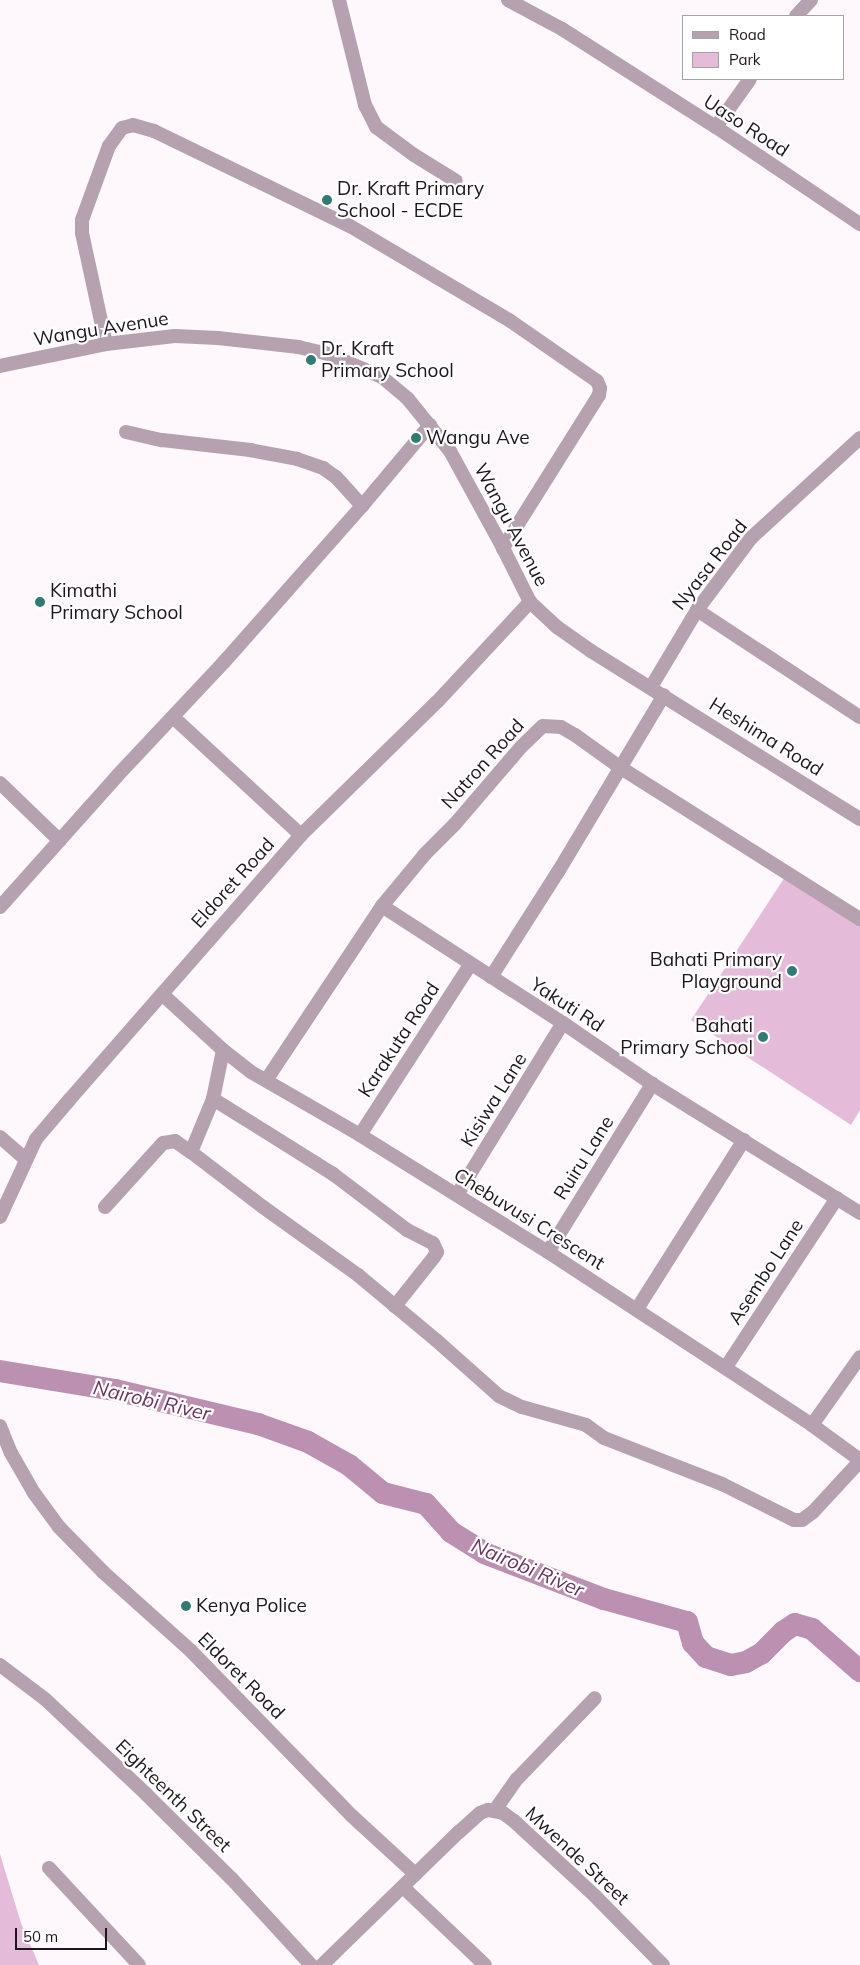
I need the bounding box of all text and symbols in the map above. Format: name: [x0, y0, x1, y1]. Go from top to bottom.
legend: [682, 15, 845, 80]
text: Road: [729, 25, 766, 44]
text: Park: [729, 50, 761, 69]
street label: Uaso Road: [699, 90, 793, 162]
place label: Dr. Kraft Primary School - ECDE: [337, 178, 484, 222]
marker: Dr. Kraft Primary School - ECDE: [321, 194, 333, 206]
street label: Wangu Avenue: [32, 307, 170, 351]
place label: Dr. Kraft Primary School: [321, 338, 454, 382]
marker: Dr. Kraft Primary School: [305, 354, 317, 366]
place label: Wangu Ave: [426, 427, 530, 449]
marker: Wangu Ave: [410, 432, 422, 444]
street label: Wangu Avenue: [469, 460, 553, 590]
street label: Nyasa Road: [668, 515, 752, 615]
place label: Kimathi Primary School: [50, 580, 183, 624]
marker: Kimathi Primary School: [34, 596, 46, 608]
street label: Heshima Road: [705, 693, 827, 781]
street label: Natron Road: [437, 715, 529, 813]
street label: Eldoret Road: [187, 833, 279, 933]
place label: Bahati Primary Playground: [650, 949, 782, 993]
marker: Bahati Primary Playground: [786, 965, 798, 977]
street label: Yakuti Rd: [526, 973, 608, 1037]
street label: Karakuta Road: [353, 978, 445, 1102]
place label: Bahati Primary School: [620, 1015, 753, 1059]
marker: Bahati Primary School: [757, 1031, 769, 1043]
street label: Kisiwa Lane: [456, 1049, 532, 1151]
street label: Ruiru Lane: [549, 1112, 619, 1204]
street label: Chebuvusi Crescent: [449, 1163, 609, 1275]
street label: Asembo Lane: [724, 1215, 808, 1329]
water label: Nairobi River: [91, 1375, 213, 1425]
water label: Nairobi River: [468, 1533, 588, 1601]
place label: Kenya Police: [196, 1595, 307, 1617]
marker: Kenya Police: [180, 1600, 192, 1612]
street label: Eldoret Road: [193, 1628, 289, 1724]
street label: Eighteenth Street: [110, 1735, 236, 1857]
street label: Mwende Street: [520, 1802, 634, 1910]
scale bar: [18, 1918, 110, 1950]
text: 50 m: [23, 1927, 58, 1946]

